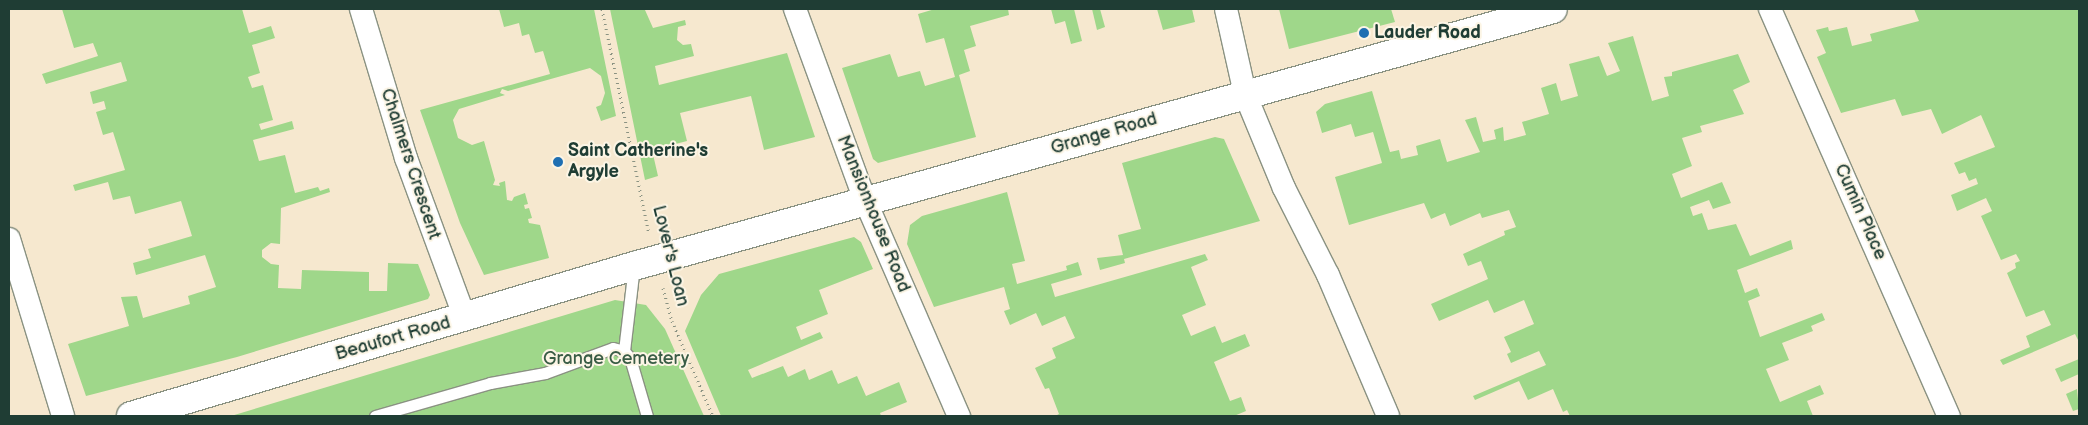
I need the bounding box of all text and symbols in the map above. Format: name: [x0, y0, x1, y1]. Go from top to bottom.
place label: Lauder Road: [1374, 22, 1481, 44]
marker: Lauder Road: [1358, 27, 1370, 39]
street label: Chalmers Crescent: [375, 86, 445, 242]
street label: Grange Road: [1048, 109, 1160, 159]
street label: Mansionhouse Road: [832, 132, 914, 296]
place label: Saint Catherine's Argyle: [568, 141, 708, 183]
marker: Saint Catherine's Argyle: [552, 156, 564, 168]
street label: Cumin Place: [1829, 161, 1891, 263]
street label: Lover's Loan: [647, 203, 693, 309]
street label: Beaufort Road: [333, 312, 453, 366]
park label: Grange Cemetery: [543, 348, 689, 370]

